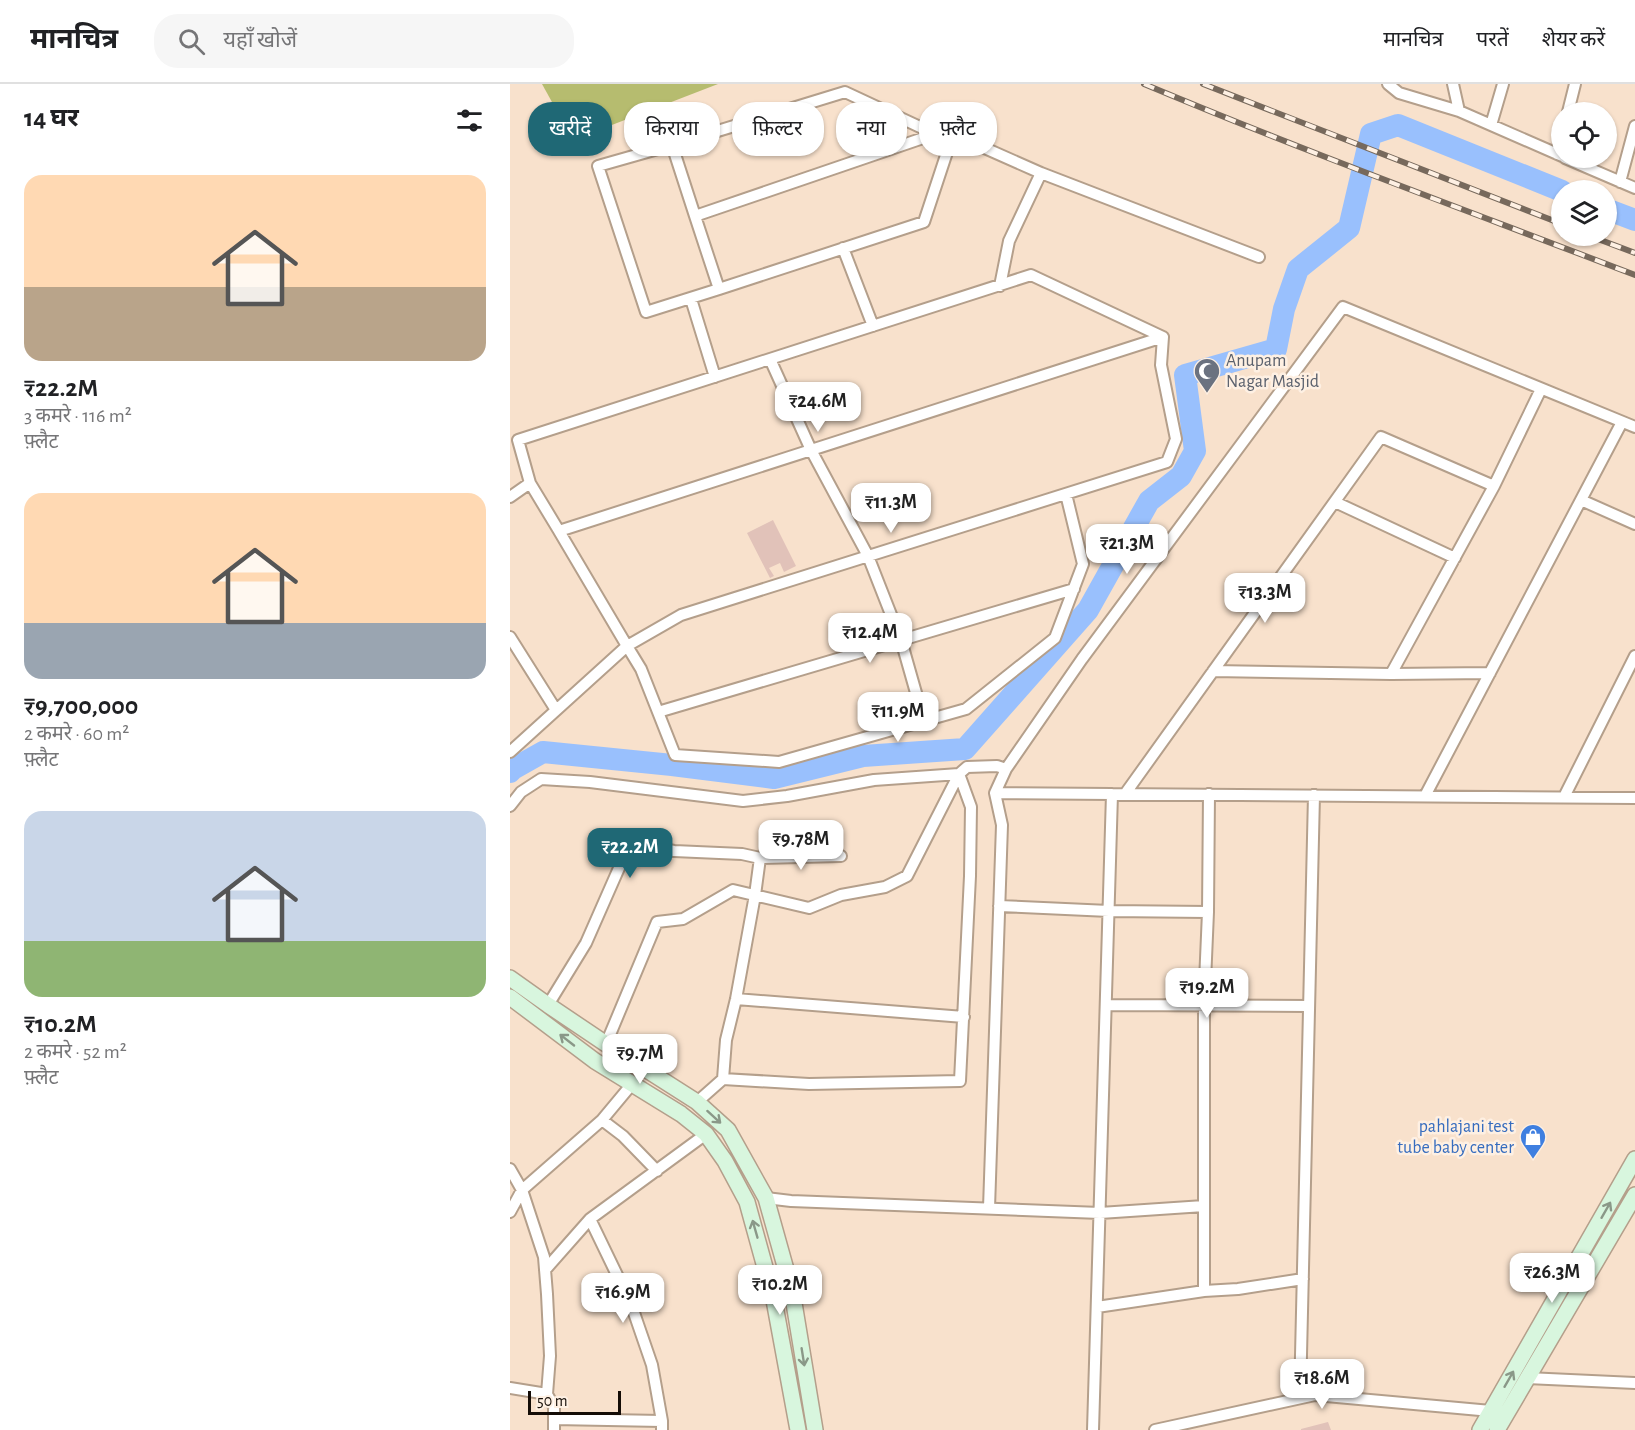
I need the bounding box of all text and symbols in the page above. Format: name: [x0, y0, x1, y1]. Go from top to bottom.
search box: [154, 14, 574, 68]
icon: search: [175, 25, 208, 58]
text: मानचित्र: [30, 26, 118, 54]
text: यहाँ खोजें: [223, 29, 297, 51]
text: मानचित्र: [1383, 29, 1443, 50]
text: परतें: [1476, 29, 1509, 50]
text: शेयर करें: [1542, 29, 1605, 50]
chip: खरीदें: [528, 102, 612, 156]
chip: किराया: [624, 102, 720, 156]
chip: फ़िल्टर: [732, 102, 824, 156]
chip: नया: [836, 102, 907, 156]
chip: फ़्लैट: [919, 102, 997, 156]
map controls: [1551, 102, 1617, 246]
button: locate: [1551, 102, 1617, 168]
icon: filters: [453, 104, 486, 137]
text: 14 घर: [24, 105, 79, 131]
button: layers: [1551, 180, 1617, 246]
icon: home: [201, 214, 309, 322]
place label: Anupam Nagar Masjid: [1226, 352, 1319, 391]
mosque icon: Anupam Nagar Masjid: [1192, 356, 1222, 394]
text: ₹22.2M: [24, 375, 98, 401]
pin: ₹24.6M: [769, 382, 867, 433]
text: ₹24.6M: [789, 391, 847, 411]
text: 3 कमरे · 116 m²: [24, 406, 132, 426]
text: फ़्लैट: [24, 432, 59, 452]
pin: ₹11.3M: [842, 483, 940, 534]
text: ₹11.3M: [865, 492, 917, 512]
pin: ₹21.3M: [1078, 524, 1176, 575]
icon: home: [201, 532, 309, 640]
text: ₹21.3M: [1100, 533, 1154, 553]
pin: ₹13.3M: [1216, 573, 1314, 624]
text: ₹13.3M: [1238, 582, 1292, 602]
pin: ₹12.4M: [821, 613, 919, 664]
text: ₹12.4M: [842, 622, 898, 642]
pin: ₹11.9M: [849, 692, 947, 743]
text: ₹9,700,000: [24, 693, 138, 719]
text: ₹11.9M: [872, 701, 924, 721]
text: 2 कमरे · 60 m²: [24, 724, 129, 744]
text: फ़्लैट: [24, 750, 59, 770]
pin: ₹9.78M: [752, 820, 850, 871]
pin: ₹22.2M: [581, 828, 679, 879]
text: ₹9.78M: [772, 829, 830, 849]
text: ₹22.2M: [601, 837, 659, 857]
icon: home: [201, 850, 309, 958]
pin: ₹19.2M: [1158, 968, 1256, 1019]
text: ₹19.2M: [1179, 977, 1235, 997]
text: ₹10.2M: [24, 1011, 97, 1037]
one-way arrow: [559, 1033, 575, 1046]
pin: ₹9.7M: [598, 1034, 682, 1085]
text: 2 कमरे · 52 m²: [24, 1042, 127, 1062]
text: ₹9.7M: [616, 1043, 664, 1063]
text: फ़्लैट: [24, 1068, 59, 1088]
one-way arrow: [706, 1110, 721, 1124]
place label: pahlajani test tube baby center: [1397, 1118, 1514, 1157]
shop icon: pahlajani test tube baby center: [1518, 1122, 1548, 1160]
one-way arrow: [1600, 1202, 1612, 1219]
one-way arrow: [749, 1220, 760, 1239]
pin: ₹26.3M: [1503, 1253, 1601, 1304]
text: ₹26.3M: [1524, 1262, 1580, 1282]
pin: ₹10.2M: [731, 1265, 829, 1316]
pin: ₹16.9M: [574, 1273, 672, 1324]
text: ₹10.2M: [752, 1274, 808, 1294]
text: ₹16.9M: [595, 1282, 651, 1302]
one-way arrow: [798, 1347, 809, 1367]
pin: ₹18.6M: [1273, 1359, 1371, 1410]
text: ₹18.6M: [1294, 1368, 1350, 1388]
one-way arrow: [1503, 1371, 1515, 1388]
scale bar: [528, 1388, 621, 1416]
text: 50 m: [537, 1393, 568, 1409]

